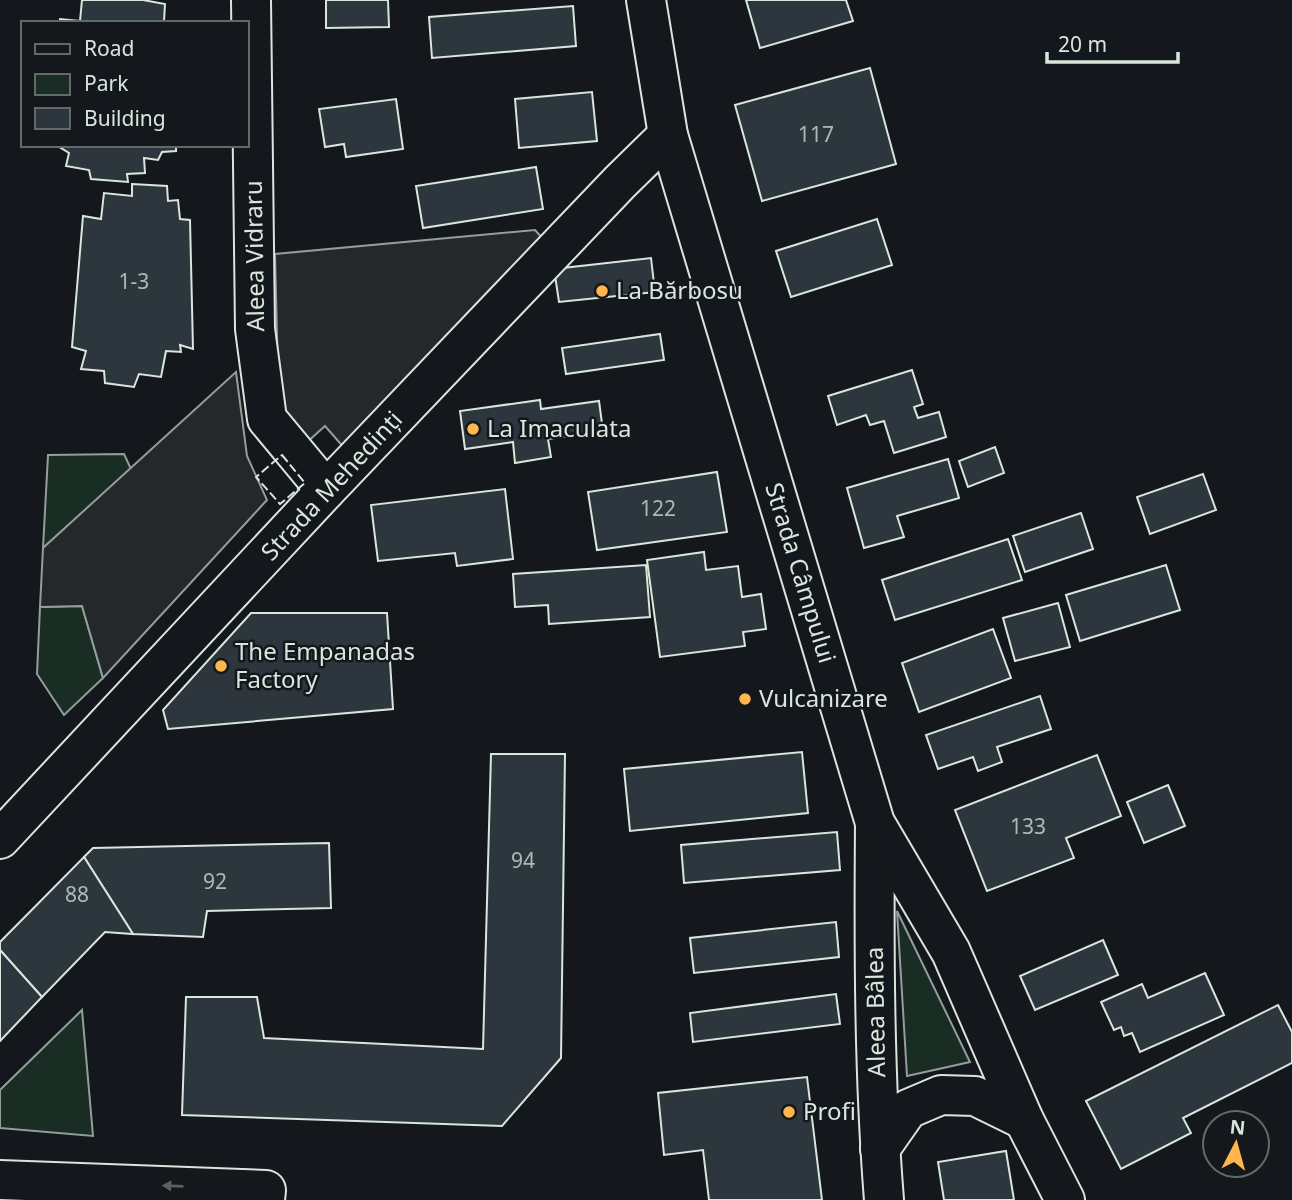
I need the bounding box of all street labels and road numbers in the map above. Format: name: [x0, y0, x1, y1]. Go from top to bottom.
street label: Aleea Vidraru: [236, 180, 271, 332]
street label: Strada Mehedinți: [253, 403, 409, 567]
street label: Strada Câmpului: [758, 478, 845, 667]
street label: Aleea Bâlea: [857, 946, 892, 1078]

